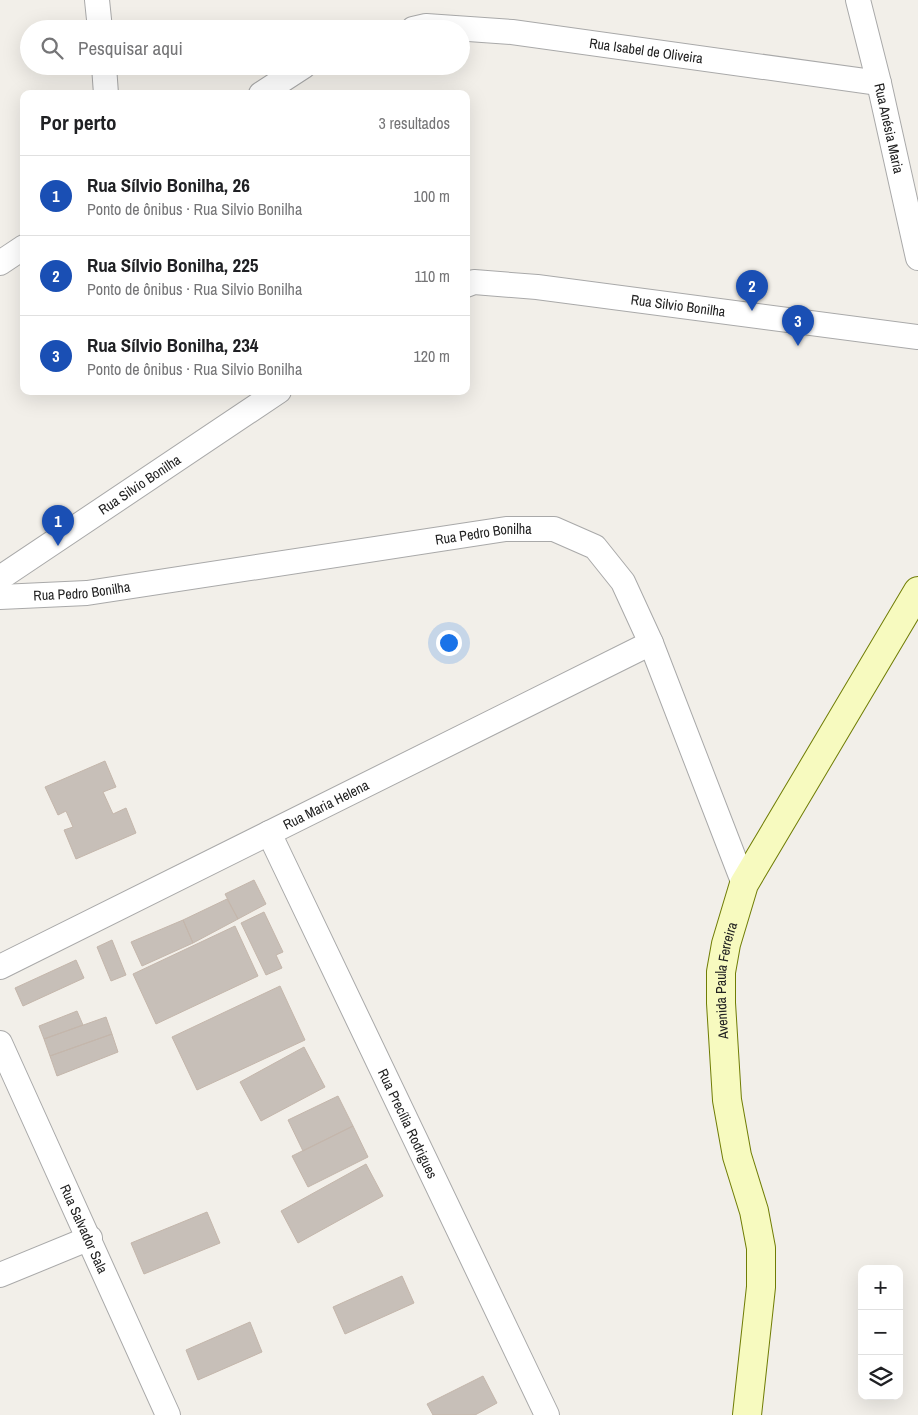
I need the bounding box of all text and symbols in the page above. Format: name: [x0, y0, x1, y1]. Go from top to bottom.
search box: [20, 20, 470, 75]
icon: search: [38, 34, 66, 62]
street label: Rua Isabel de Oliveira: [588, 34, 705, 68]
text: Pesquisar aqui: [78, 35, 183, 61]
street label: Rua Anésia Maria: [870, 81, 908, 176]
text: Por perto: [40, 108, 117, 137]
text: 3 resultados: [379, 112, 450, 134]
text: Rua Sílvio Bonilha, 26: [87, 172, 250, 198]
text: 1: [52, 185, 60, 207]
text: 100 m: [414, 185, 450, 207]
text: Ponto de ônibus · Rua Silvio Bonilha: [87, 198, 302, 220]
text: Rua Sílvio Bonilha, 225: [87, 252, 258, 278]
text: 2: [52, 265, 60, 287]
text: 110 m: [414, 265, 450, 287]
pin: 2: [736, 270, 768, 311]
text: Ponto de ônibus · Rua Silvio Bonilha: [87, 278, 302, 300]
street label: Rua Silvio Bonilha: [630, 290, 727, 321]
pin: 3: [782, 305, 814, 346]
text: Rua Sílvio Bonilha, 234: [87, 332, 258, 358]
text: 3: [52, 345, 60, 367]
text: 120 m: [414, 345, 450, 367]
text: Ponto de ônibus · Rua Silvio Bonilha: [87, 358, 302, 380]
street label: Rua Silvio Bonilha: [95, 450, 185, 518]
pin: 1: [42, 505, 74, 546]
street label: Rua Pedro Bonilha: [434, 520, 532, 549]
street label: Rua Pedro Bonilha: [33, 577, 132, 604]
your location: [436, 630, 462, 656]
street label: Rua Maria Helena: [280, 776, 372, 834]
street label: Avenida Paula Ferreira: [712, 919, 741, 1041]
street label: Rua Precília Rodrigues: [374, 1066, 442, 1182]
street label: Rua Salvador Sala: [56, 1182, 112, 1277]
map controls: [858, 1265, 903, 1400]
button: +: [858, 1265, 903, 1310]
button: −: [858, 1310, 903, 1355]
button: layers: [858, 1355, 903, 1400]

